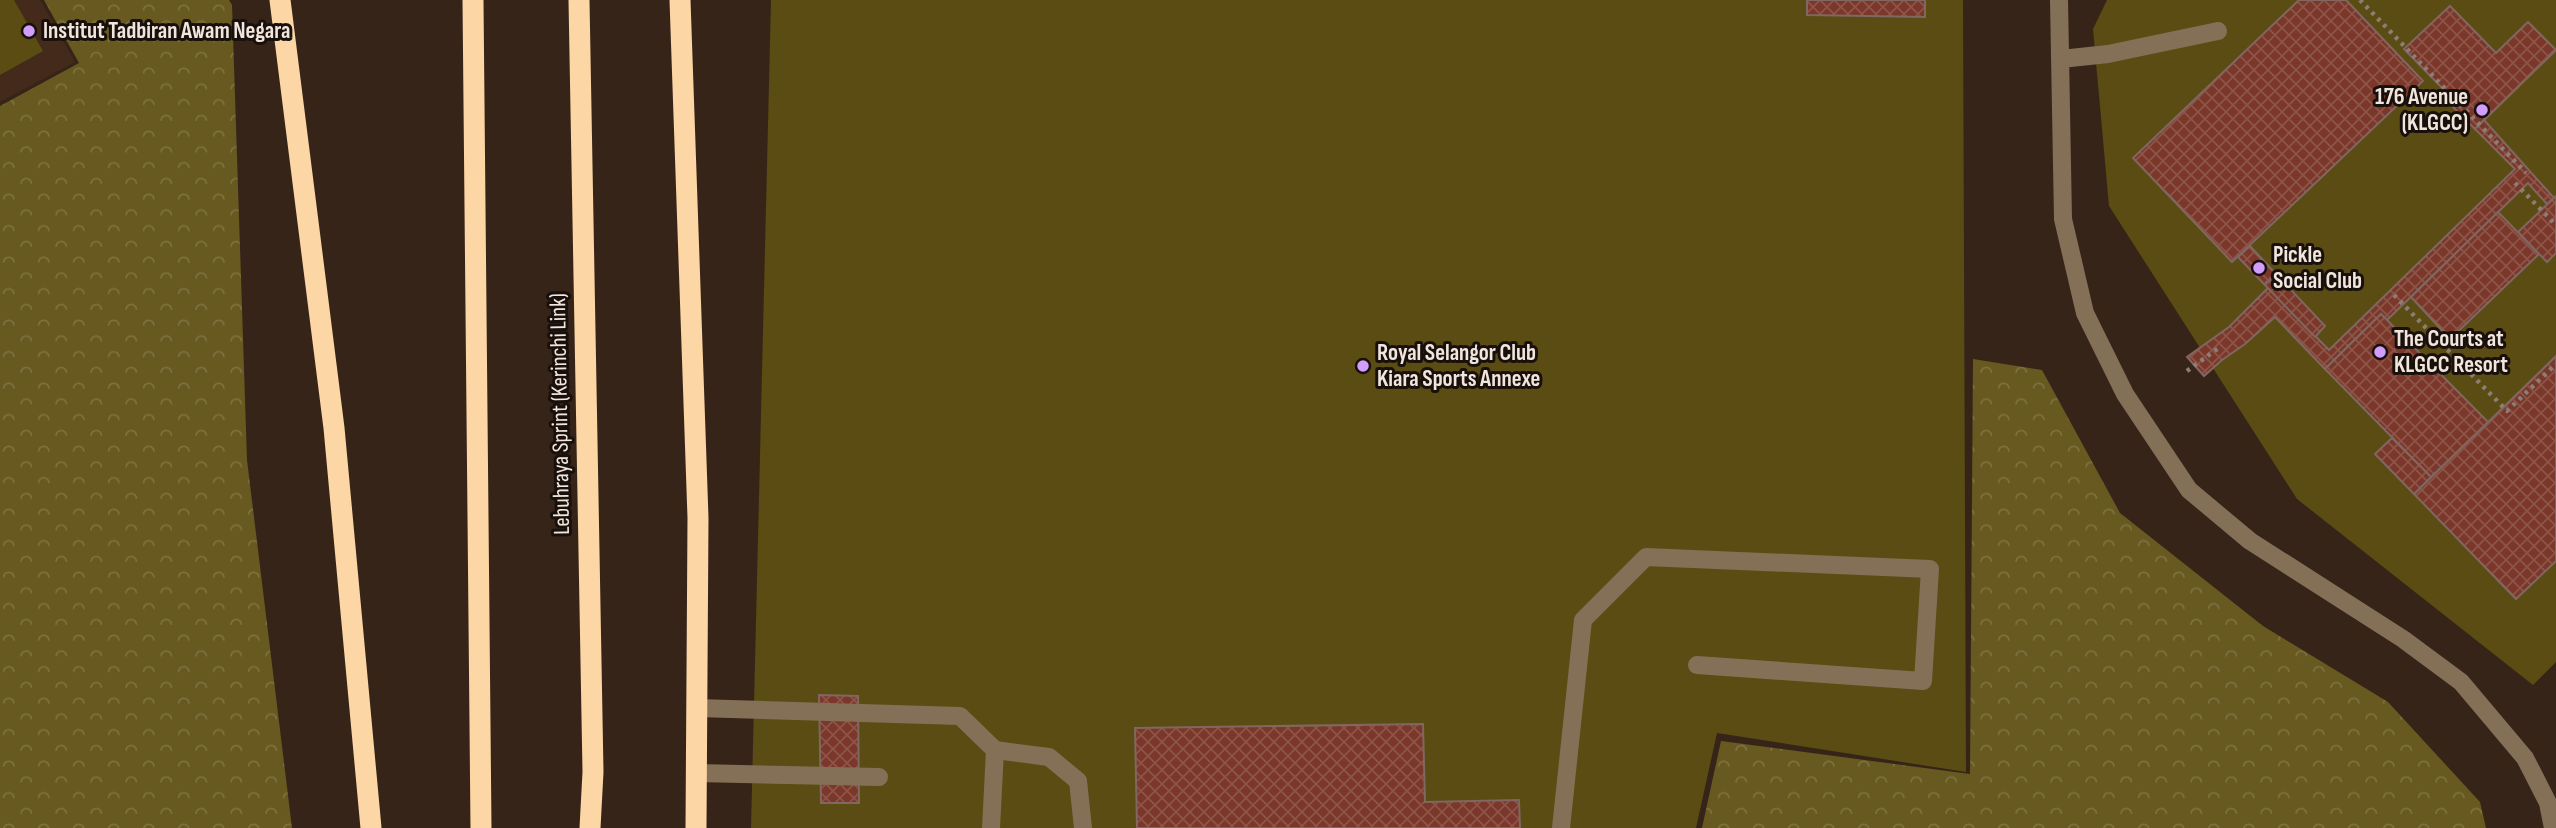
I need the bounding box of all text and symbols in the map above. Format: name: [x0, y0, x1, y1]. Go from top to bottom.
place label: Institut Tadbiran Awam Negara: [43, 17, 290, 45]
marker: Institut Tadbiran Awam Negara: [21, 23, 37, 39]
place label: 176 Avenue (KLGCC): [2375, 83, 2468, 137]
marker: 176 Avenue (KLGCC): [2474, 102, 2490, 118]
place label: Pickle Social Club: [2273, 241, 2362, 295]
marker: Pickle Social Club: [2251, 260, 2267, 276]
street label: Lebuhraya Sprint (Kerinchi Link): [544, 293, 576, 535]
place label: The Courts at KLGCC Resort: [2394, 325, 2508, 379]
place label: Royal Selangor Club Kiara Sports Annexe: [1377, 339, 1540, 393]
marker: The Courts at KLGCC Resort: [2372, 344, 2388, 360]
marker: Royal Selangor Club Kiara Sports Annexe: [1355, 358, 1371, 374]

